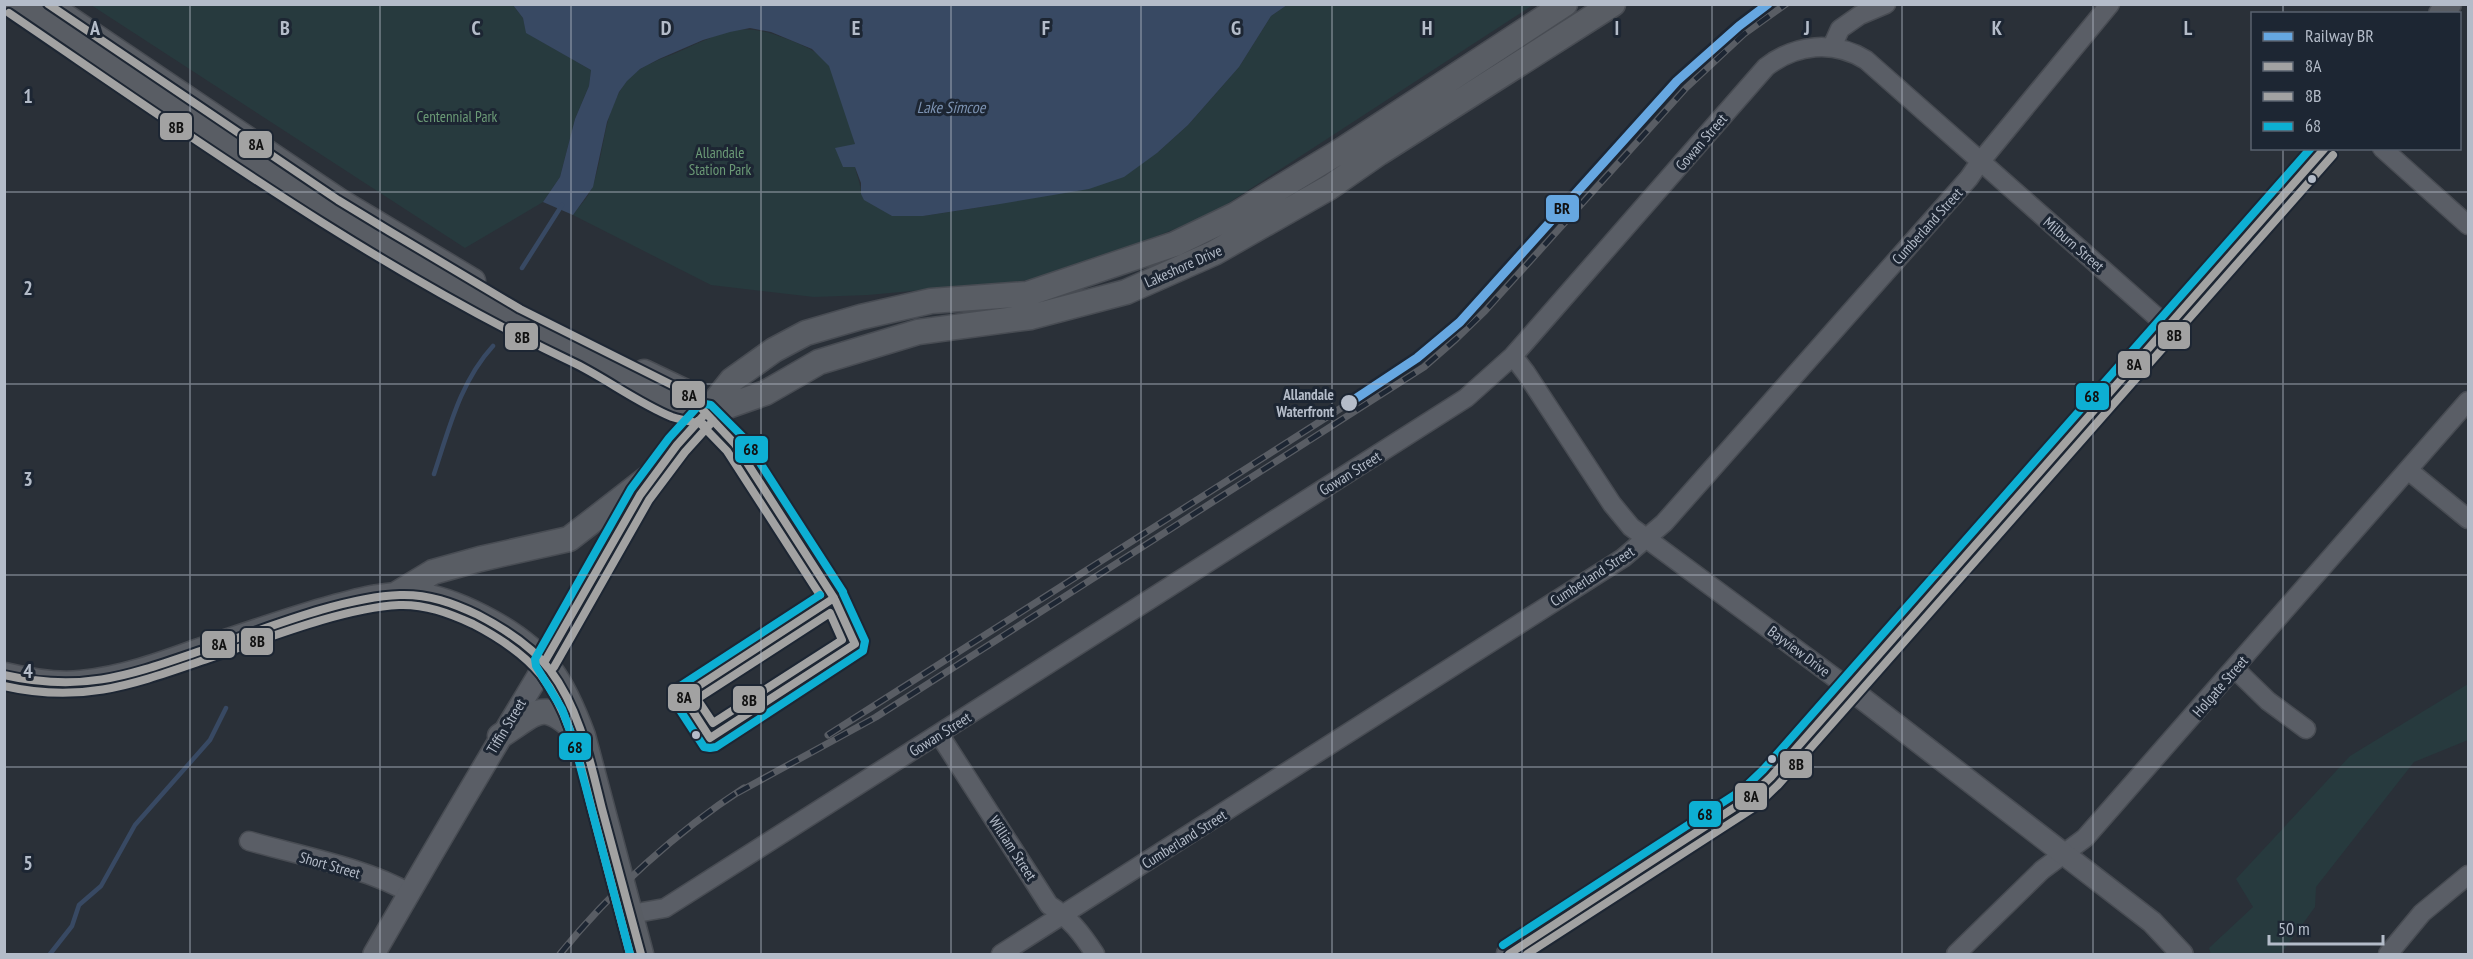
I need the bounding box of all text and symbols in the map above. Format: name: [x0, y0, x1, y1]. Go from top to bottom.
legend: [2251, 12, 2461, 150]
text: A: [89, 15, 101, 41]
text: B: [280, 15, 290, 41]
text: C: [471, 15, 481, 41]
text: D: [661, 15, 672, 41]
text: E: [852, 15, 860, 41]
text: F: [1042, 15, 1050, 41]
text: G: [1231, 15, 1241, 41]
text: H: [1422, 15, 1432, 41]
text: I: [1615, 15, 1619, 41]
text: J: [1803, 15, 1810, 41]
text: K: [1992, 15, 2003, 41]
text: L: [2184, 15, 2193, 41]
text: Railway BR: [2305, 24, 2374, 47]
text: 8A: [2305, 54, 2322, 77]
text: 1: [23, 83, 33, 109]
text: 8B: [2305, 84, 2322, 107]
water label: Lake Simcoe: [917, 97, 987, 117]
park label: Centennial Park: [417, 107, 498, 126]
street label: Gowan Street: [1671, 110, 1731, 174]
line badge: 8B: [159, 112, 193, 141]
text: 68: [2305, 114, 2321, 137]
text: 8B: [168, 117, 184, 137]
line badge: 8A: [238, 130, 273, 159]
text: 8A: [248, 134, 265, 154]
park label: Allandale Station Park: [689, 143, 751, 179]
unlabelled marker: [2306, 173, 2318, 185]
street label: Cumberland Street: [1888, 184, 1966, 268]
line badge: BR: [1545, 194, 1580, 223]
text: BR: [1554, 198, 1570, 218]
street label: Milburn Street: [2040, 212, 2108, 276]
street label: Lakeshore Drive: [1141, 240, 1225, 292]
text: 2: [23, 275, 33, 301]
line badge: 8B: [2157, 321, 2191, 350]
line badge: 8B: [504, 322, 539, 351]
text: 8B: [2166, 325, 2182, 345]
text: 8B: [514, 327, 530, 347]
line badge: 8A: [2117, 350, 2151, 379]
text: 8A: [2126, 354, 2143, 374]
line badge: 8A: [671, 380, 706, 409]
line badge: 68: [2075, 382, 2110, 411]
text: 8A: [681, 385, 698, 405]
place label: Allandale Waterfront: [1275, 385, 1335, 421]
text: 68: [2084, 386, 2100, 406]
marker: Allandale Waterfront: [1339, 393, 1359, 413]
line badge: 68: [734, 435, 769, 464]
text: 68: [743, 439, 759, 459]
street label: Gowan Street: [1316, 447, 1384, 499]
text: 3: [23, 466, 33, 492]
street label: Cumberland Street: [1546, 542, 1638, 610]
street label: Bayview Drive: [1764, 621, 1834, 681]
line badge: 8B: [240, 627, 274, 656]
line badge: 8A: [201, 630, 236, 659]
text: 8B: [249, 631, 265, 651]
text: 8A: [211, 634, 228, 654]
street label: Holgate Street: [2188, 651, 2252, 721]
text: 4: [23, 658, 33, 684]
line badge: 8A: [667, 683, 701, 712]
line badge: 8B: [732, 685, 766, 714]
text: 8A: [676, 687, 693, 707]
text: 8B: [741, 690, 757, 710]
street label: Tiffin Street: [482, 695, 530, 757]
street label: Gowan Street: [906, 708, 974, 760]
unlabelled marker: [690, 729, 702, 741]
line badge: 68: [558, 732, 592, 761]
text: 68: [567, 737, 583, 757]
line badge: 8B: [1779, 750, 1813, 779]
unlabelled marker: [1766, 753, 1778, 765]
text: 8B: [1788, 754, 1804, 774]
line badge: 8A: [1734, 782, 1768, 811]
text: 8A: [1743, 786, 1760, 806]
line badge: 68: [1688, 800, 1722, 828]
text: 68: [1697, 804, 1713, 824]
street label: Cumberland Street: [1138, 805, 1230, 873]
street label: William Street: [985, 812, 1041, 884]
street label: Short Street: [297, 847, 363, 883]
text: 5: [23, 850, 33, 876]
scale bar: [2269, 908, 2383, 946]
text: 50 m: [2278, 917, 2310, 940]

